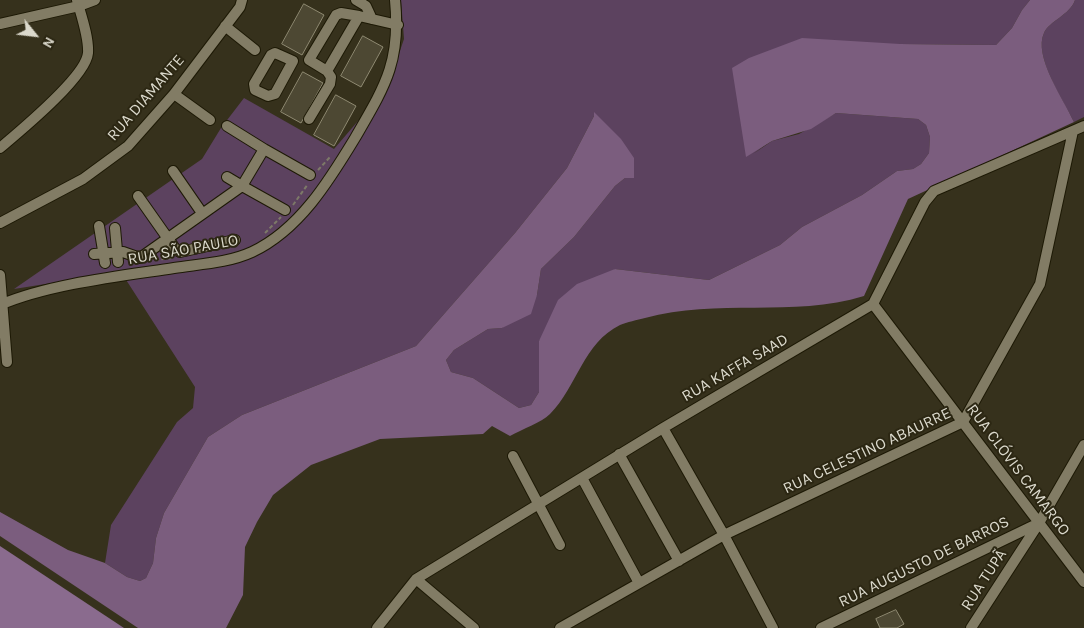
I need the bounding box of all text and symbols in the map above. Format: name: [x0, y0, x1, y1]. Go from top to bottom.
north arrow: [10, 10, 60, 60]
text: N: [39, 34, 58, 51]
street label: RUA DIAMANTE: [103, 51, 189, 145]
street label: RUA SÃO PAULO: [126, 231, 240, 269]
street label: RUA KAFFA SAAD: [678, 330, 792, 406]
street label: RUA CLÓVIS CAMARGO: [962, 400, 1074, 540]
street label: RUA CELESTINO ABAURRE: [780, 404, 954, 498]
street label: RUA AUGUSTO DE BARROS: [836, 512, 1012, 612]
street label: RUA TUPÃ: [957, 546, 1011, 614]

